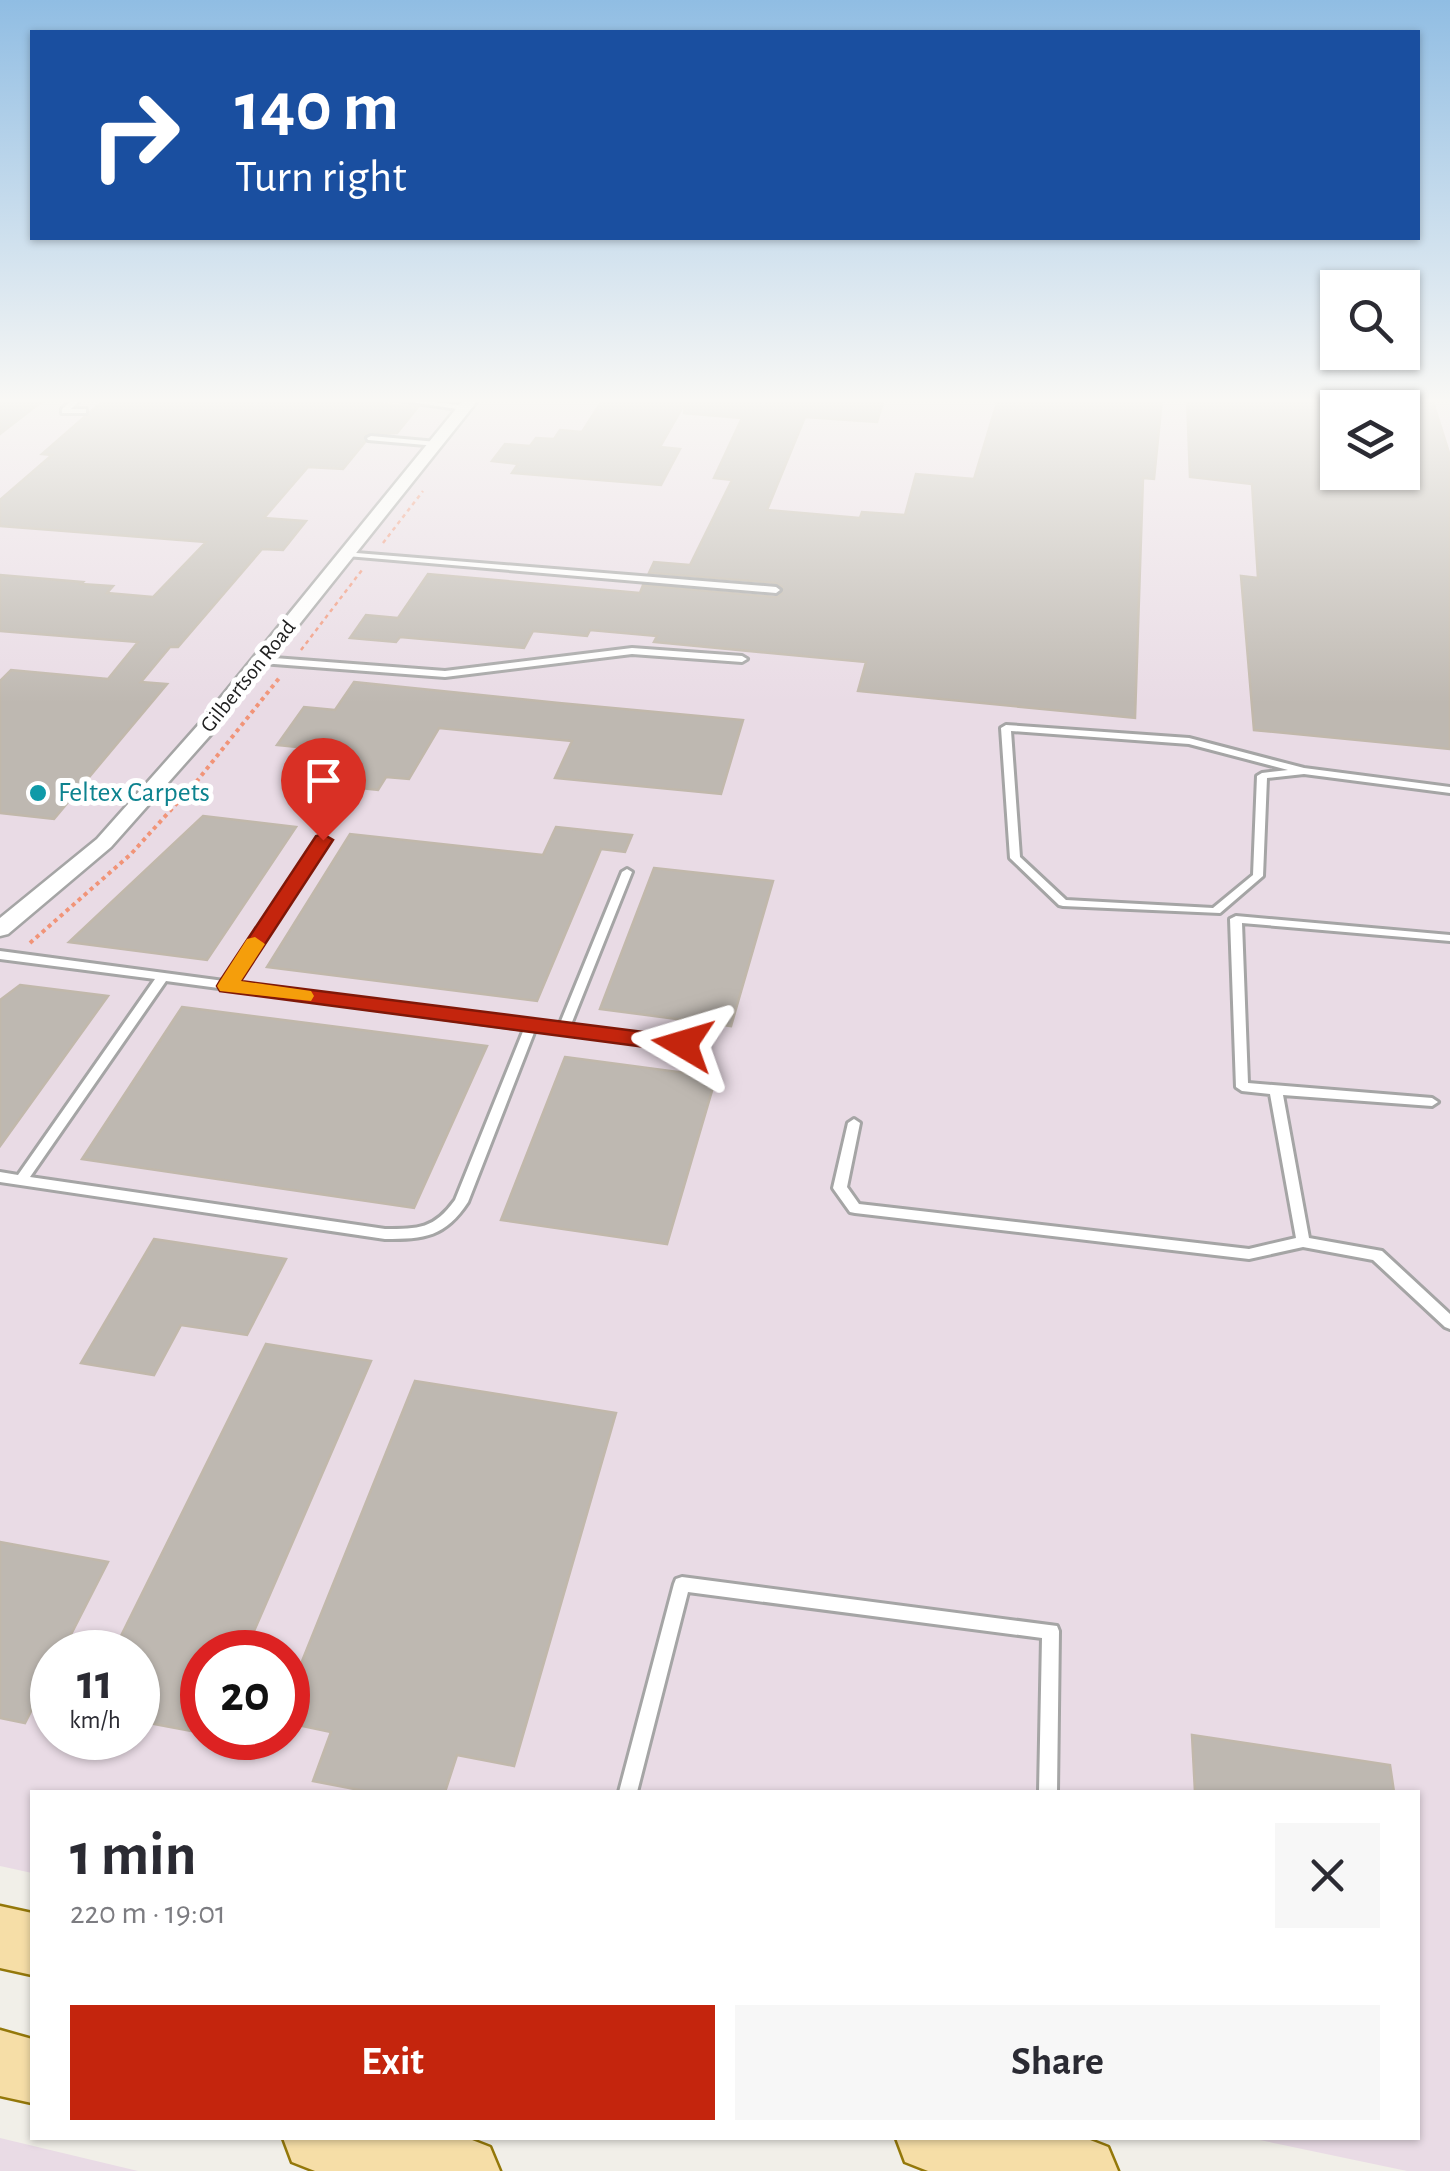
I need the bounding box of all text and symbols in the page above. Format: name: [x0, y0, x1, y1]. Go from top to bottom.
icon: right: [70, 70, 200, 200]
text: 140 m: [235, 73, 399, 143]
text: Turn right: [235, 155, 407, 200]
map controls: [1320, 270, 1420, 490]
button: search: [1320, 270, 1420, 370]
button: layers: [1320, 390, 1420, 490]
street label: Gilbertson Road: [196, 616, 300, 736]
pin: [281, 738, 366, 841]
icon: arrive: [296, 753, 351, 808]
place label: Feltex Carpets: [58, 779, 210, 807]
marker: Feltex Carpets: [27, 782, 49, 804]
position arrow: [631, 992, 735, 1096]
speed limit sign: 20: [180, 1630, 310, 1760]
text: 11: [77, 1658, 113, 1708]
text: km/h: [69, 1708, 121, 1733]
button: close: [1275, 1823, 1380, 1928]
text: 1 min: [70, 1826, 196, 1886]
text: 220 m · 19:01: [70, 1897, 226, 1929]
button: Exit: [70, 2005, 715, 2120]
button: Share: [735, 2005, 1380, 2120]

